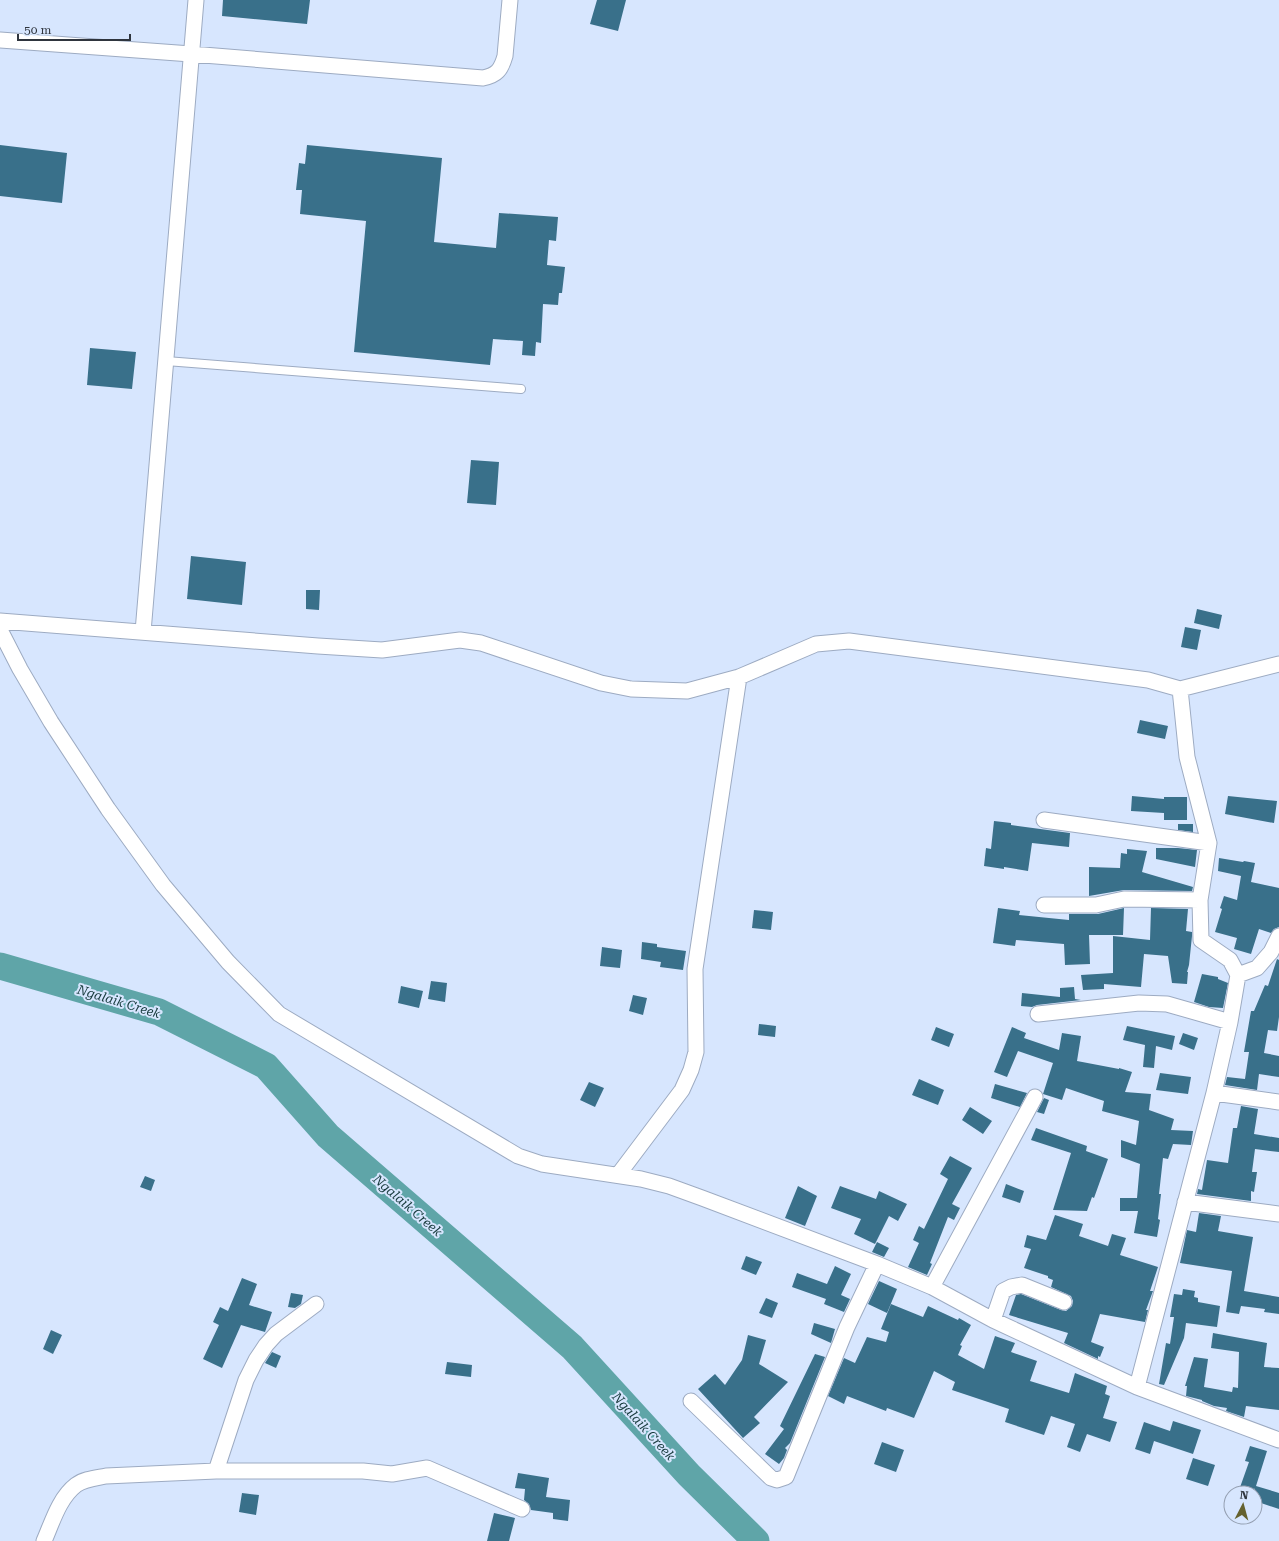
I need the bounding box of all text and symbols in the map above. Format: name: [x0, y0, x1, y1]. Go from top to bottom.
scale bar: [18, 16, 130, 42]
text: 50 m: [24, 23, 51, 37]
water label: Ngalaik Creek: [75, 981, 163, 1022]
water label: Ngalaik Creek: [369, 1171, 446, 1240]
water label: Ngalaik Creek: [609, 1389, 679, 1464]
north arrow: [1223, 1485, 1263, 1525]
text: N: [1239, 1489, 1249, 1503]

